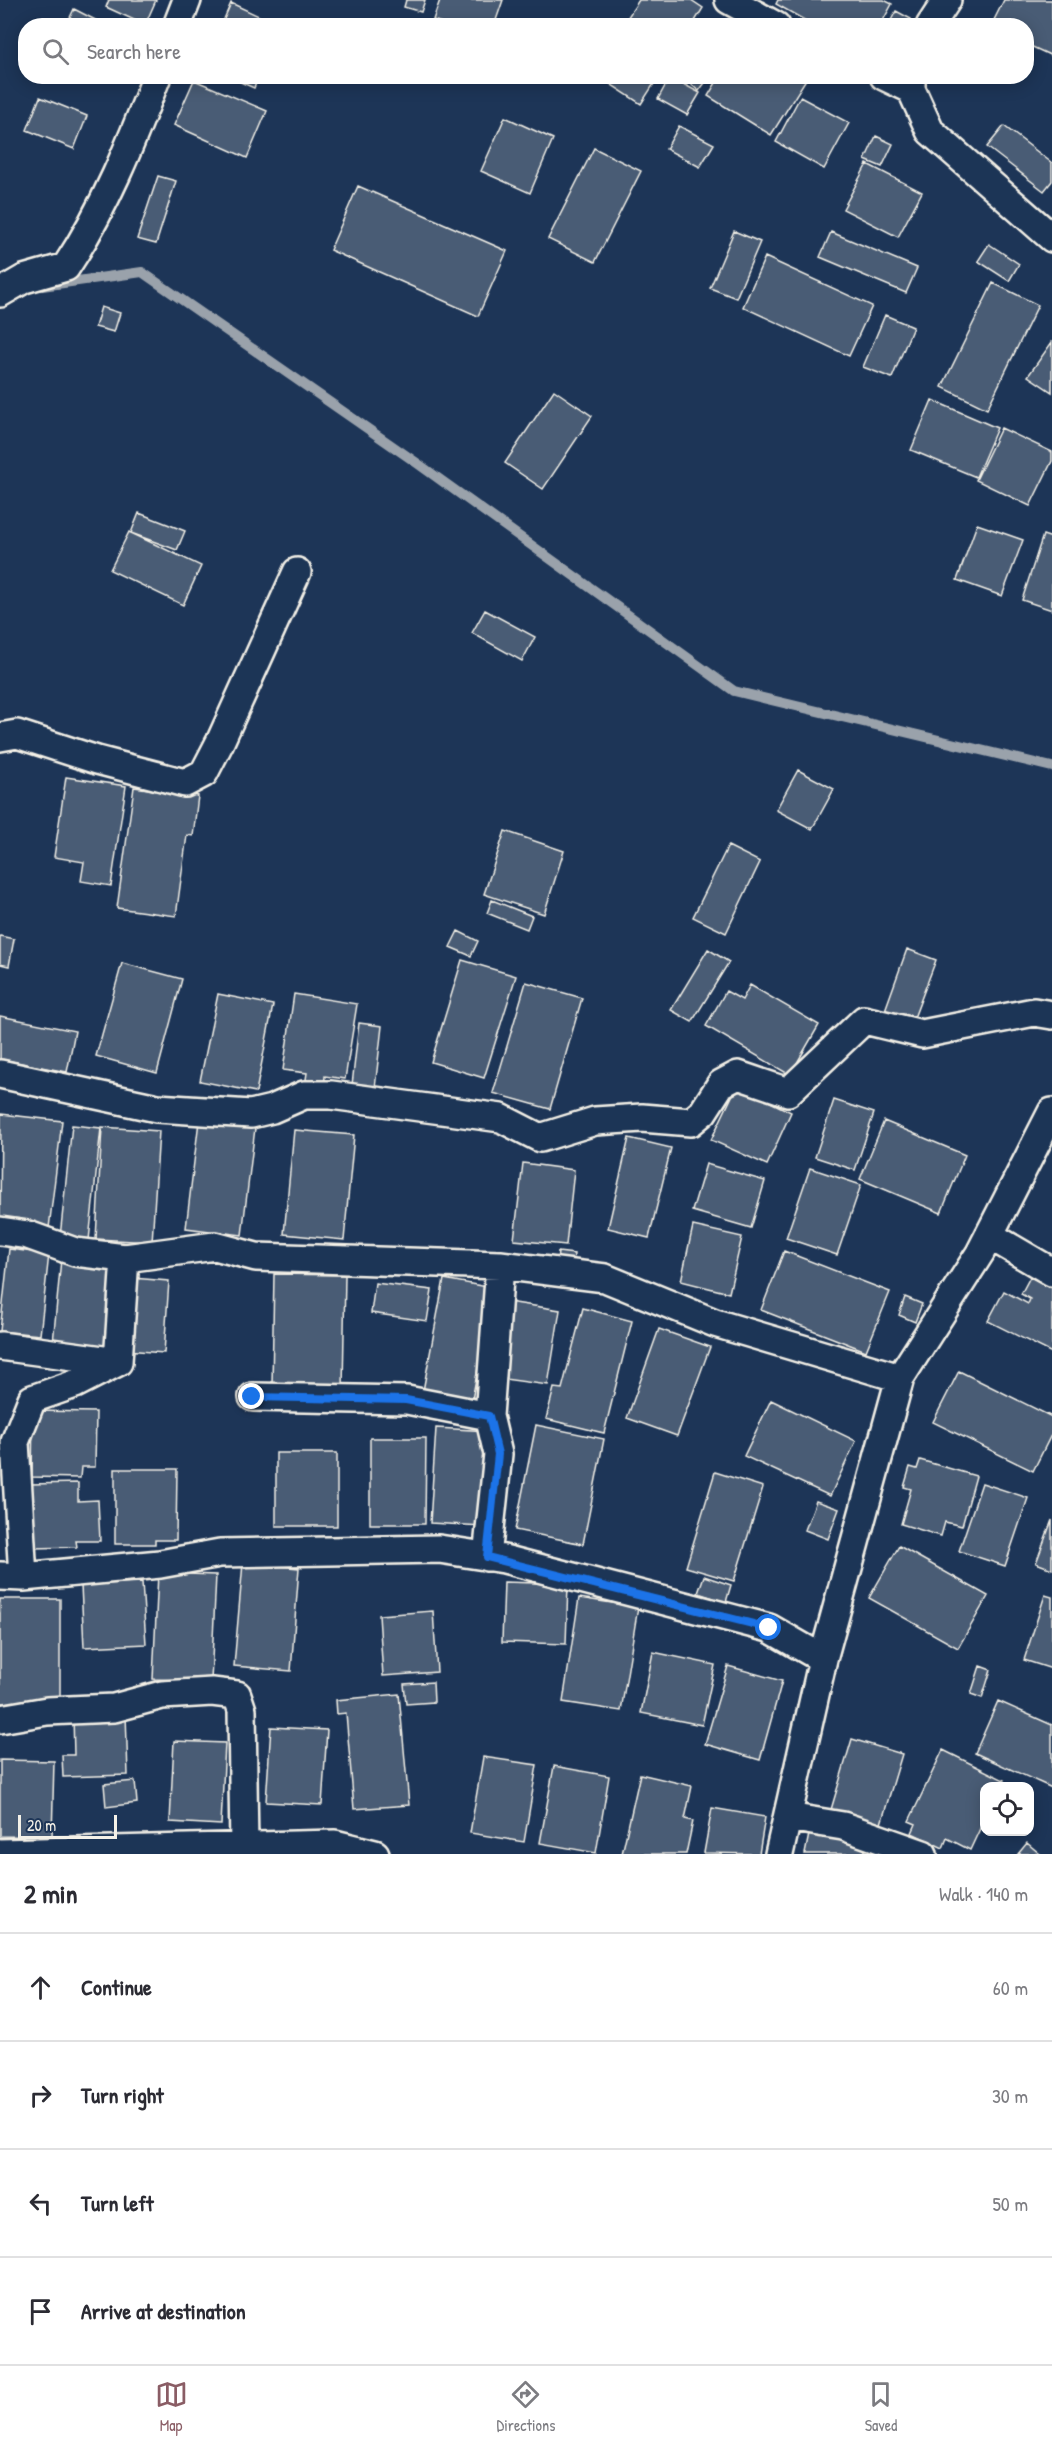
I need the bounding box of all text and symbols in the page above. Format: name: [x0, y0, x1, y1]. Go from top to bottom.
search box: [18, 18, 1034, 84]
icon: search: [39, 35, 72, 68]
text: Search here: [87, 36, 181, 66]
route end: [238, 1383, 264, 1409]
route start: [755, 1614, 781, 1640]
map controls: [980, 1782, 1034, 1836]
button: locate: [980, 1782, 1034, 1836]
scale bar: [18, 1812, 117, 1840]
text: 20 m: [27, 1814, 56, 1836]
text: 2 min: [24, 1876, 77, 1911]
text: Walk · 140 m: [939, 1880, 1028, 1907]
icon: ahead: [24, 1971, 57, 2004]
text: Continue: [81, 1972, 152, 2002]
text: 60 m: [993, 1974, 1028, 2001]
icon: right: [24, 2079, 57, 2112]
text: Turn right: [81, 2080, 164, 2110]
text: 30 m: [992, 2082, 1028, 2109]
icon: left: [24, 2187, 57, 2220]
text: Turn left: [81, 2188, 154, 2218]
text: 50 m: [992, 2190, 1028, 2217]
icon: arrive: [24, 2295, 57, 2328]
text: Arrive at destination: [81, 2296, 246, 2326]
tab: Map: [155, 2378, 188, 2436]
tab: Directions: [497, 2378, 555, 2436]
tab: Saved: [864, 2378, 897, 2436]

